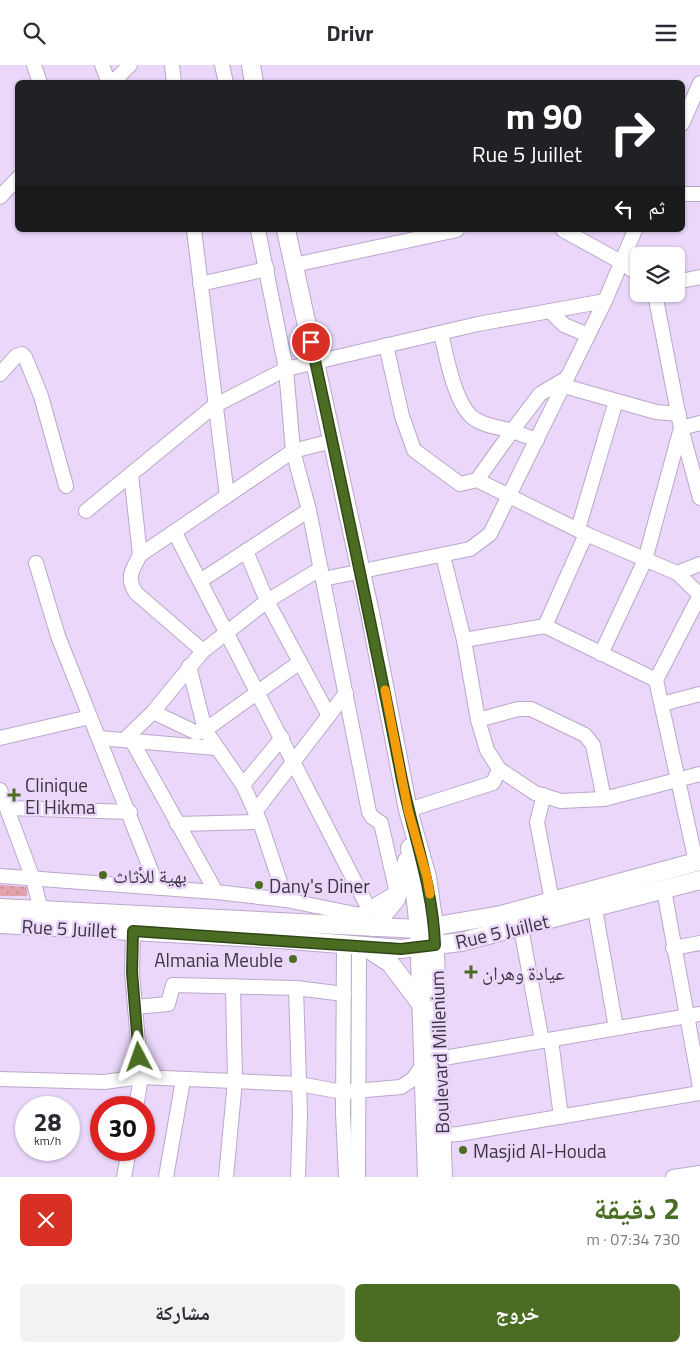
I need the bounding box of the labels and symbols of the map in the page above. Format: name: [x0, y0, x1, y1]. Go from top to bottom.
pin: [290, 321, 332, 363]
place label: Clinique El Hikma: [25, 770, 96, 821]
marker: Clinique El Hikma: [7, 788, 21, 802]
place label: بهية للأثاث: [113, 861, 187, 890]
marker: بهية للأثاث: [97, 869, 109, 881]
place label: Dany's Diner: [269, 871, 370, 900]
marker: Dany's Diner: [253, 879, 265, 891]
street label: Rue 5 Juillet: [452, 906, 552, 956]
street label: Rue 5 Juillet: [21, 911, 118, 945]
place label: Almania Meuble: [154, 945, 283, 974]
marker: Almania Meuble: [287, 953, 299, 965]
place label: عيادة وهران: [482, 958, 565, 987]
marker: عيادة وهران: [464, 965, 478, 979]
street label: Boulevard Millenium: [422, 970, 456, 1134]
position arrow: [112, 1030, 164, 1082]
speed limit sign: 30: [90, 1096, 155, 1161]
place label: Masjid Al-Houda: [473, 1136, 607, 1165]
marker: Masjid Al-Houda: [457, 1144, 469, 1156]

